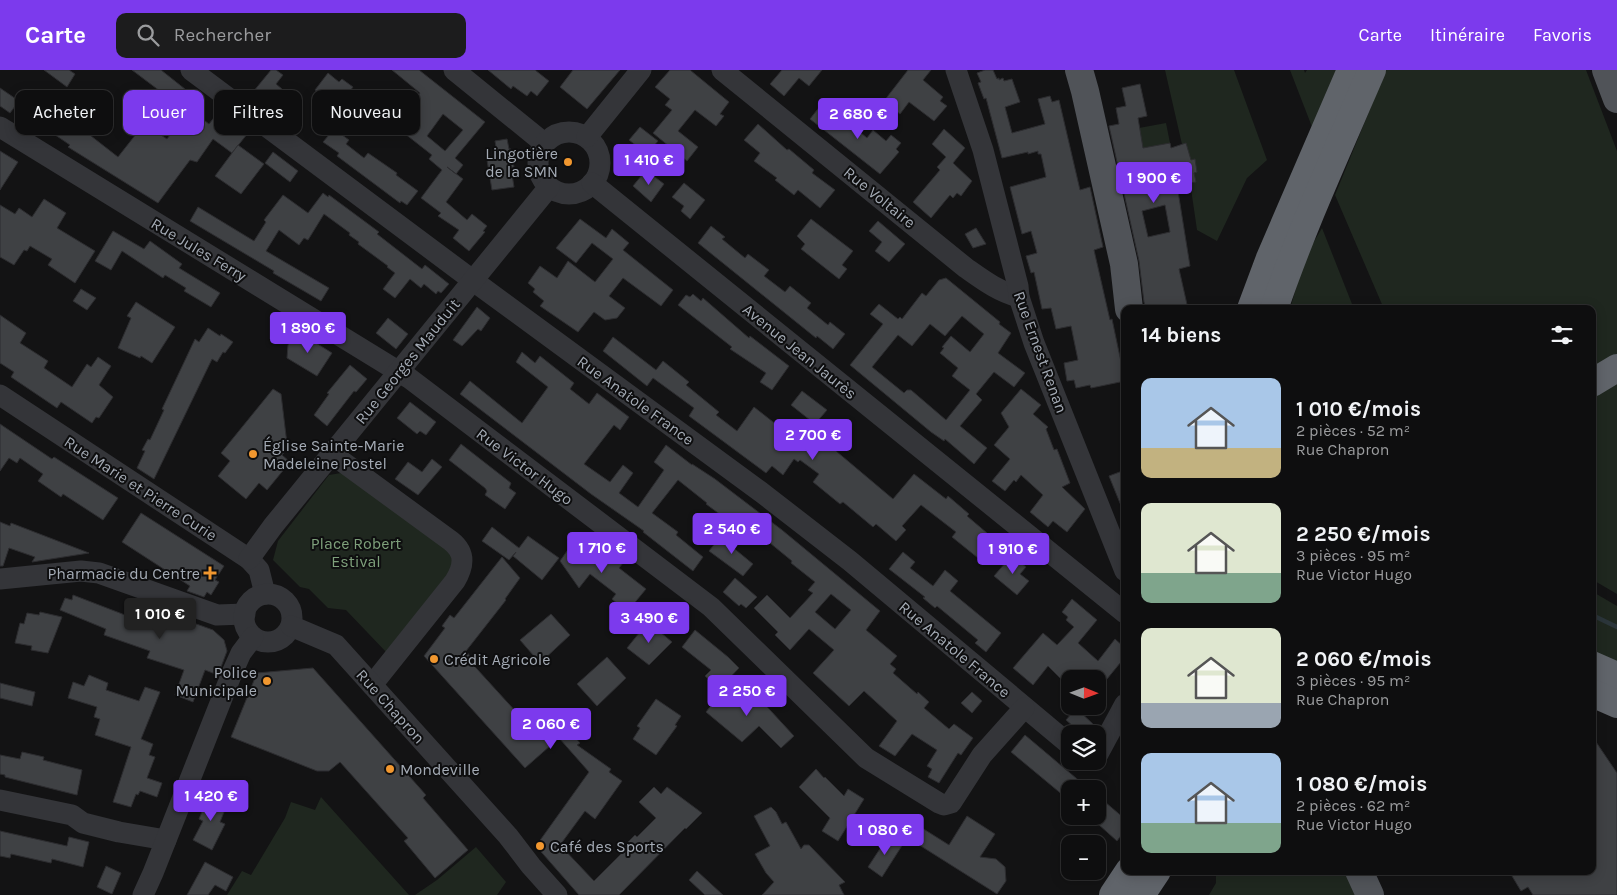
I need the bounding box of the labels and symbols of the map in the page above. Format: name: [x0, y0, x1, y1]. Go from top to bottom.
pin: 2 680 €: [812, 98, 904, 140]
place label: Lingotière de la SMN: [485, 144, 558, 181]
pin: 1 410 €: [603, 144, 695, 186]
marker: Lingotière de la SMN: [562, 156, 574, 168]
pin: 1 900 €: [1108, 162, 1200, 204]
street label: Rue Voltaire: [840, 163, 919, 232]
street label: Rue Jules Ferry: [148, 214, 250, 286]
street label: Rue Ernest Renan: [1010, 289, 1071, 416]
street label: Rue Georges Mauduit: [351, 295, 464, 428]
street label: Avenue Jean Jaurès: [739, 300, 860, 403]
pin: 1 890 €: [262, 312, 354, 354]
street label: Rue Anatole France: [574, 352, 698, 449]
pin: 2 700 €: [767, 418, 859, 461]
street label: Rue Victor Hugo: [473, 424, 577, 509]
street label: Rue Marie et Pierre Curie: [61, 432, 221, 545]
place label: Église Sainte-Marie Madeleine Postel: [263, 436, 405, 473]
marker: Église Sainte-Marie Madeleine Postel: [247, 448, 259, 460]
pin: 2 540 €: [686, 512, 778, 555]
pin: 1 710 €: [556, 532, 648, 574]
pin: 1 910 €: [967, 532, 1059, 575]
park label: Place Robert Estival: [311, 534, 401, 571]
place label: Pharmacie du Centre: [47, 564, 200, 583]
marker: Pharmacie du Centre: [204, 567, 216, 579]
street label: Rue Anatole France: [895, 597, 1014, 702]
pin: 1 010 €: [114, 598, 206, 640]
pin: 3 490 €: [603, 602, 695, 644]
place label: Crédit Agricole: [444, 650, 550, 669]
marker: Crédit Agricole: [428, 653, 440, 665]
place label: Police Municipale: [175, 663, 257, 700]
street label: Rue Chapron: [352, 665, 429, 747]
north arrow: [1061, 670, 1106, 715]
pin: 2 250 €: [701, 674, 793, 717]
marker: Police Municipale: [261, 675, 273, 687]
pin: 2 060 €: [505, 708, 597, 750]
place label: Mondeville: [400, 760, 480, 779]
marker: Mondeville: [384, 763, 396, 775]
pin: 1 420 €: [165, 780, 257, 822]
pin: 1 080 €: [839, 814, 931, 856]
place label: Café des Sports: [550, 837, 664, 856]
marker: Café des Sports: [534, 840, 546, 852]

